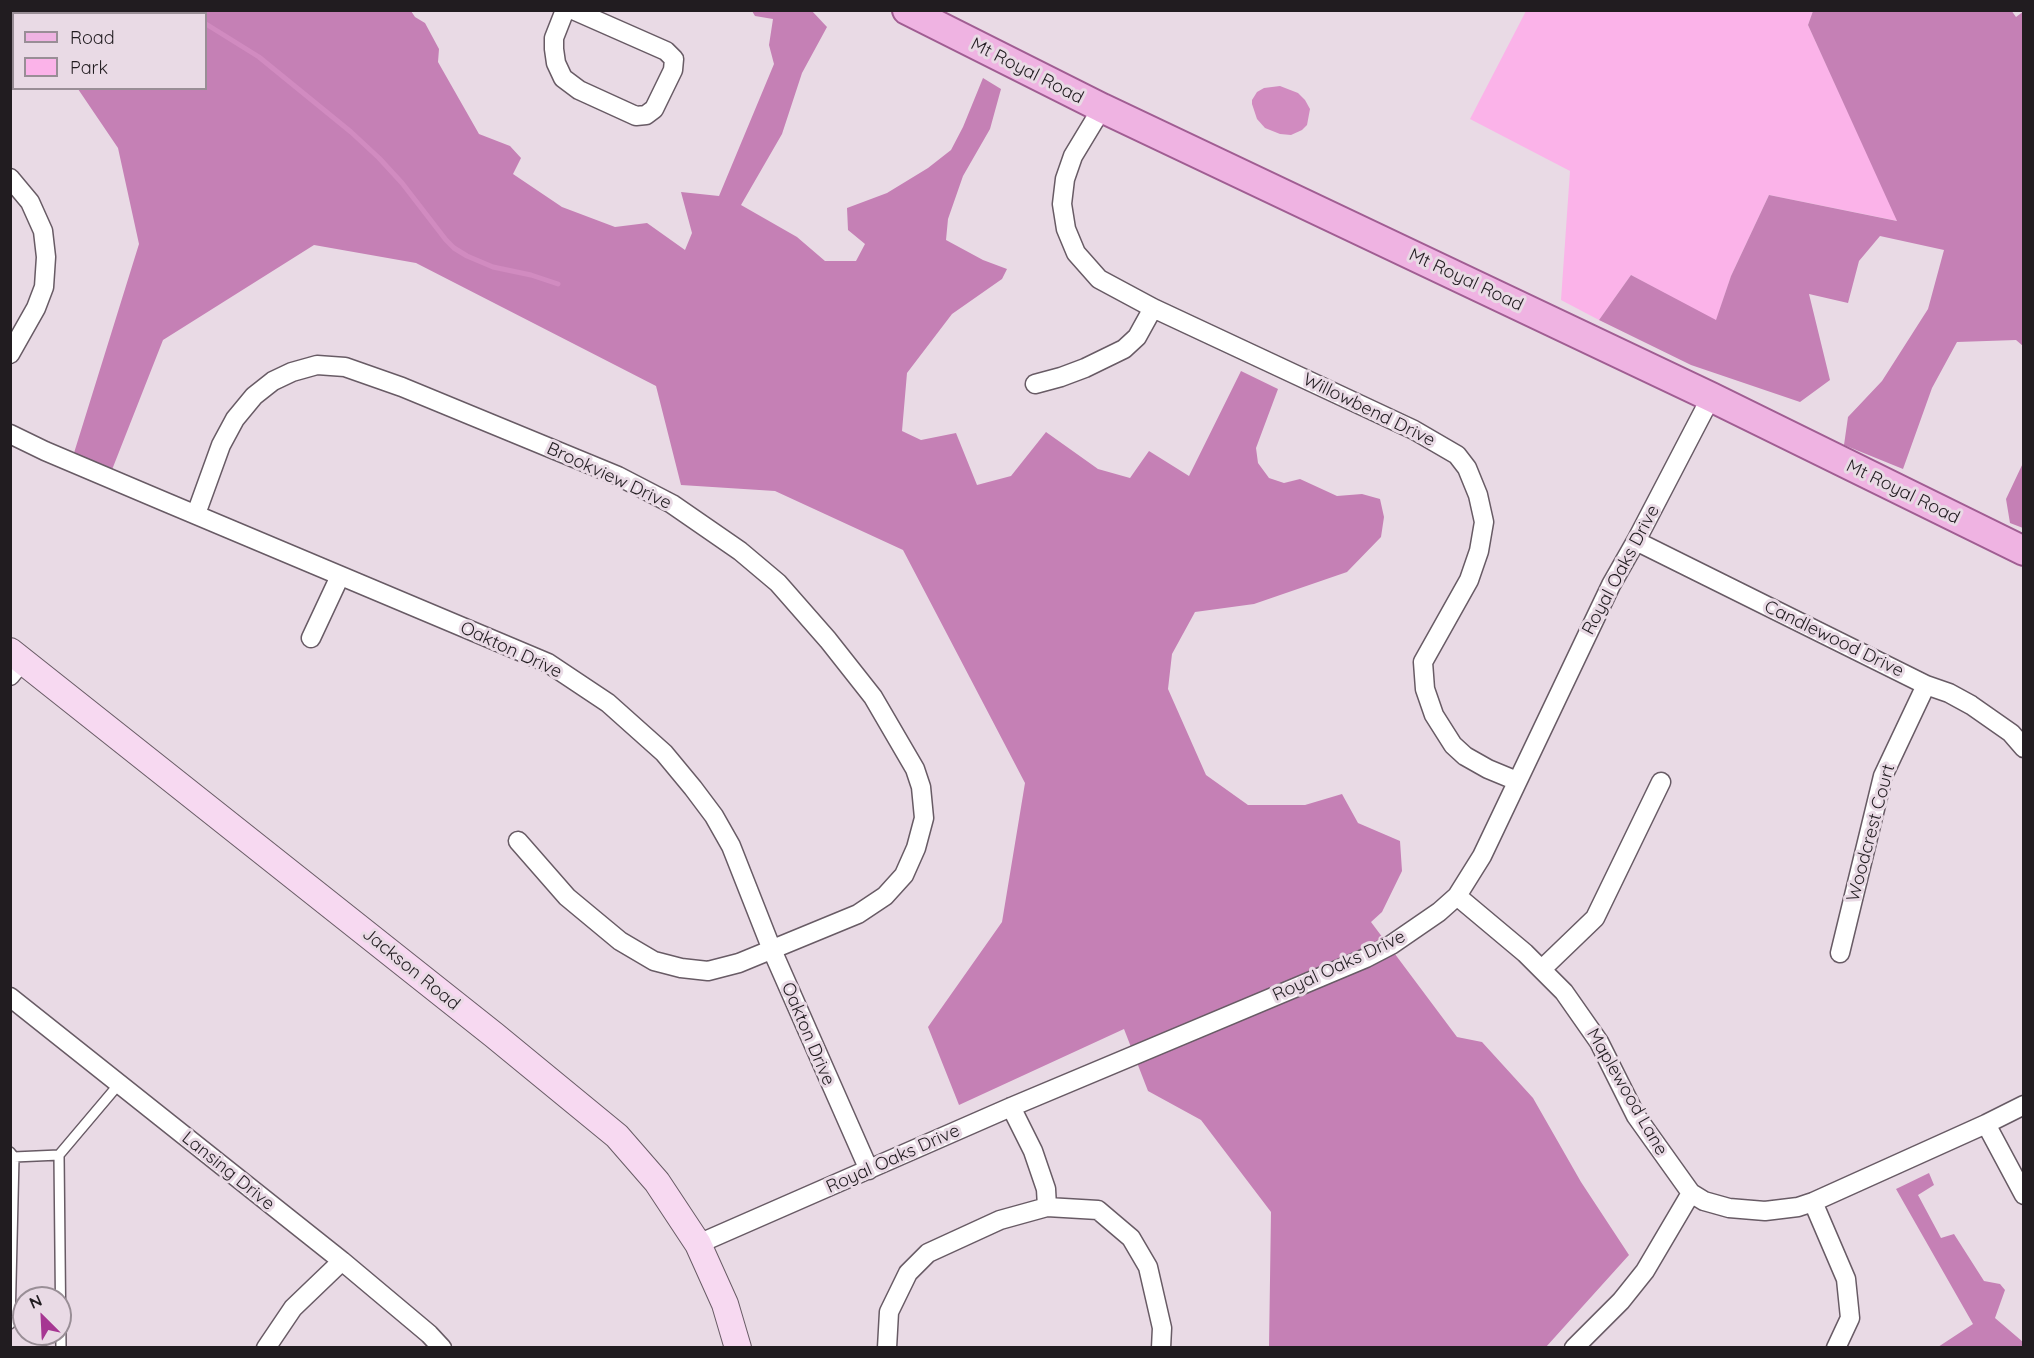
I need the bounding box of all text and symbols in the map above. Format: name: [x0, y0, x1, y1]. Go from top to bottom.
legend: [12, 12, 207, 90]
text: Road: [70, 26, 115, 49]
street label: Mt Royal Road: [967, 33, 1087, 109]
text: Park: [70, 56, 108, 79]
street label: Mt Royal Road: [1405, 244, 1527, 316]
street label: Willowbend Drive: [1299, 369, 1439, 451]
street label: Brookview Drive: [543, 438, 675, 514]
street label: Mt Royal Road: [1843, 455, 1963, 529]
street label: Royal Oaks Drive: [1578, 501, 1664, 639]
street label: Candlewood Drive: [1761, 596, 1907, 682]
street label: Oakton Drive: [457, 617, 565, 683]
street label: Woodcrest Court: [1842, 762, 1900, 904]
street label: Jackson Road: [358, 923, 464, 1015]
street label: Royal Oaks Drive: [1269, 926, 1409, 1006]
street label: Oakton Drive: [777, 979, 839, 1089]
street label: Maplewood Lane: [1582, 1025, 1672, 1159]
street label: Royal Oaks Drive: [823, 1120, 963, 1198]
street label: Lansing Drive: [177, 1127, 279, 1215]
north arrow: [12, 1286, 72, 1346]
text: N: [26, 1290, 45, 1313]

